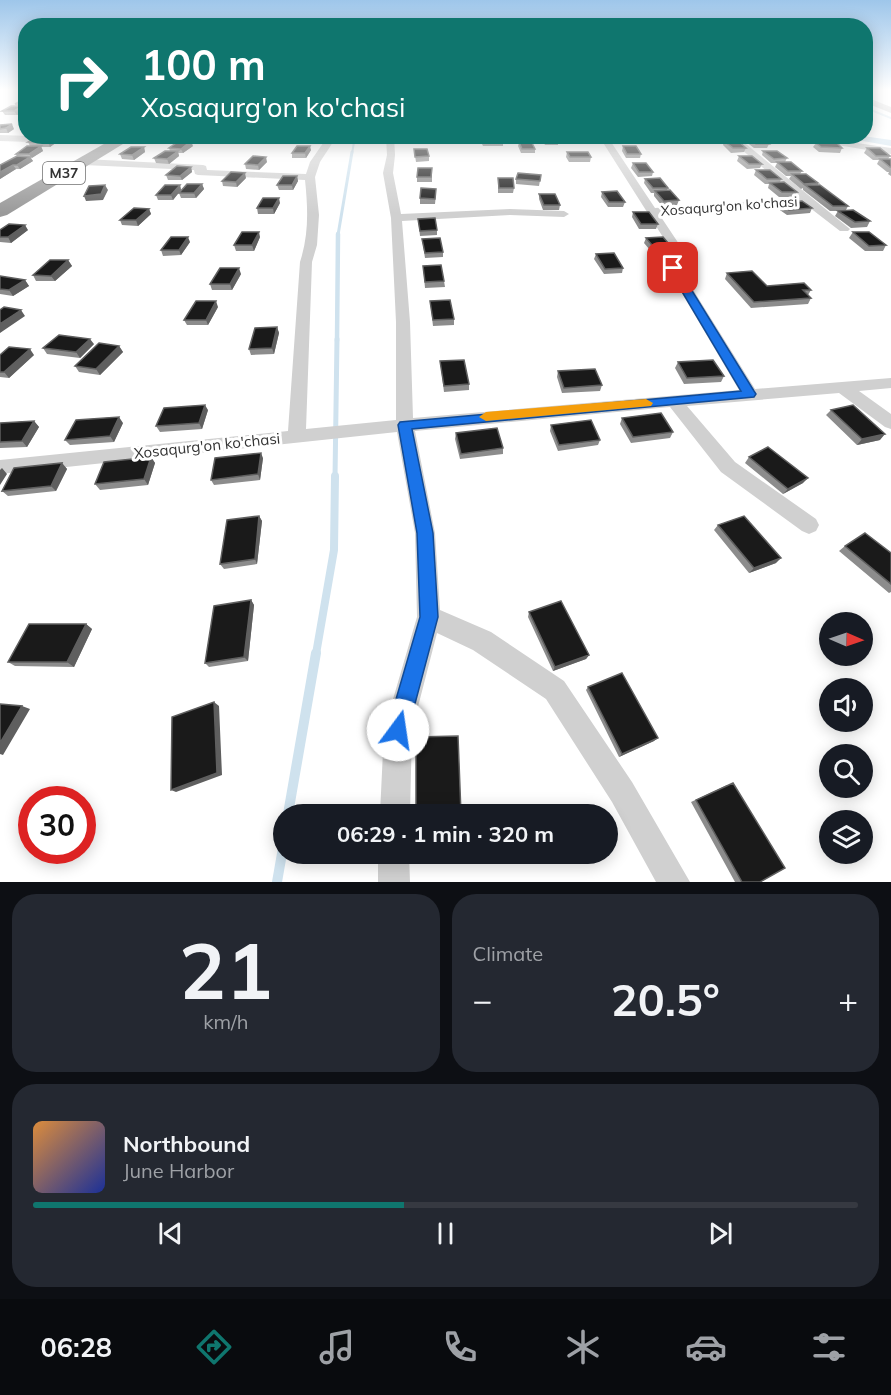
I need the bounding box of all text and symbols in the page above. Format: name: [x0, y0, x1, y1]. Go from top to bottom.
text: 100 m: [141, 38, 266, 91]
icon: right: [42, 42, 120, 120]
text: Xosaqurg'on ko'chasi: [141, 90, 406, 124]
road number: M37: [43, 162, 85, 184]
street label: Xosaqurg'on ko'chasi: [660, 192, 798, 220]
pin: [647, 242, 698, 293]
icon: arrive: [656, 251, 689, 284]
street label: Xosaqurg'on ko'chasi: [133, 428, 281, 463]
north arrow: [819, 612, 873, 666]
map controls: [819, 612, 873, 864]
button: sound: [819, 678, 873, 732]
position arrow: [366, 698, 430, 762]
button: search: [819, 744, 873, 798]
speed limit sign: 30: [18, 786, 96, 864]
button: layers: [819, 810, 873, 864]
text: 06:29 · 1 min · 320 m: [337, 820, 554, 848]
text: 21: [179, 921, 273, 1019]
text: Climate: [473, 941, 543, 966]
text: 20.5°: [611, 971, 720, 1027]
text: −: [473, 979, 492, 1020]
text: +: [838, 979, 858, 1020]
text: km/h: [203, 1009, 248, 1034]
text: Northbound: [123, 1130, 250, 1158]
text: June Harbor: [123, 1158, 234, 1183]
icon: previous: [154, 1217, 187, 1250]
icon: pause: [429, 1217, 462, 1250]
icon: next: [704, 1217, 737, 1250]
icon: directions: [193, 1326, 235, 1368]
icon: music: [316, 1326, 358, 1368]
icon: phone: [439, 1326, 481, 1368]
icon: climate: [562, 1326, 604, 1368]
icon: car: [685, 1326, 727, 1368]
icon: filters: [808, 1326, 850, 1368]
text: 06:28: [41, 1330, 112, 1364]

